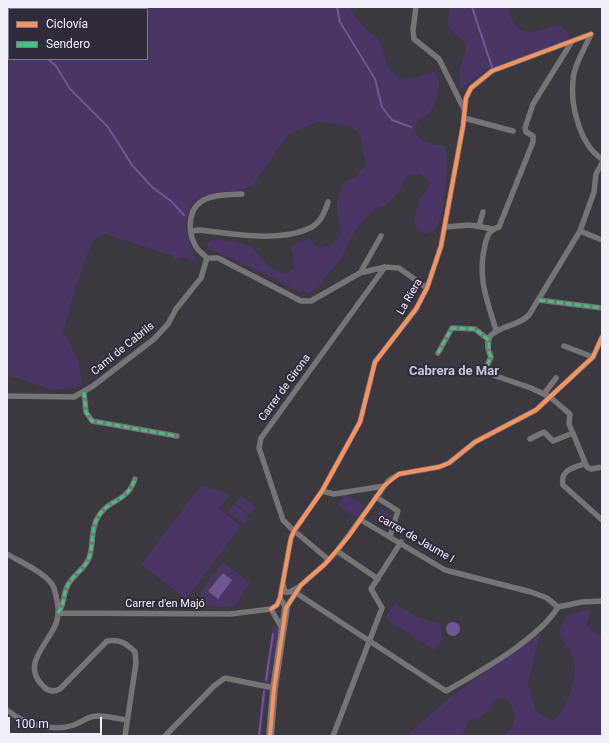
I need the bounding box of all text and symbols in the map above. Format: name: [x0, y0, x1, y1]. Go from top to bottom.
legend: [8, 8, 148, 60]
text: Ciclovía: [46, 17, 88, 31]
text: Sendero: [46, 37, 90, 51]
street label: La Riera: [394, 277, 426, 317]
street label: Camí de Cabrils: [89, 320, 157, 378]
street label: Carrer de Girona: [256, 352, 314, 424]
district label: Cabrera de Mar: [409, 364, 499, 380]
street label: carrer de Jaume I: [376, 512, 456, 566]
street label: Carrer d'en Majó: [125, 597, 205, 611]
scale bar: [10, 709, 104, 735]
text: 100 m: [15, 717, 49, 731]

